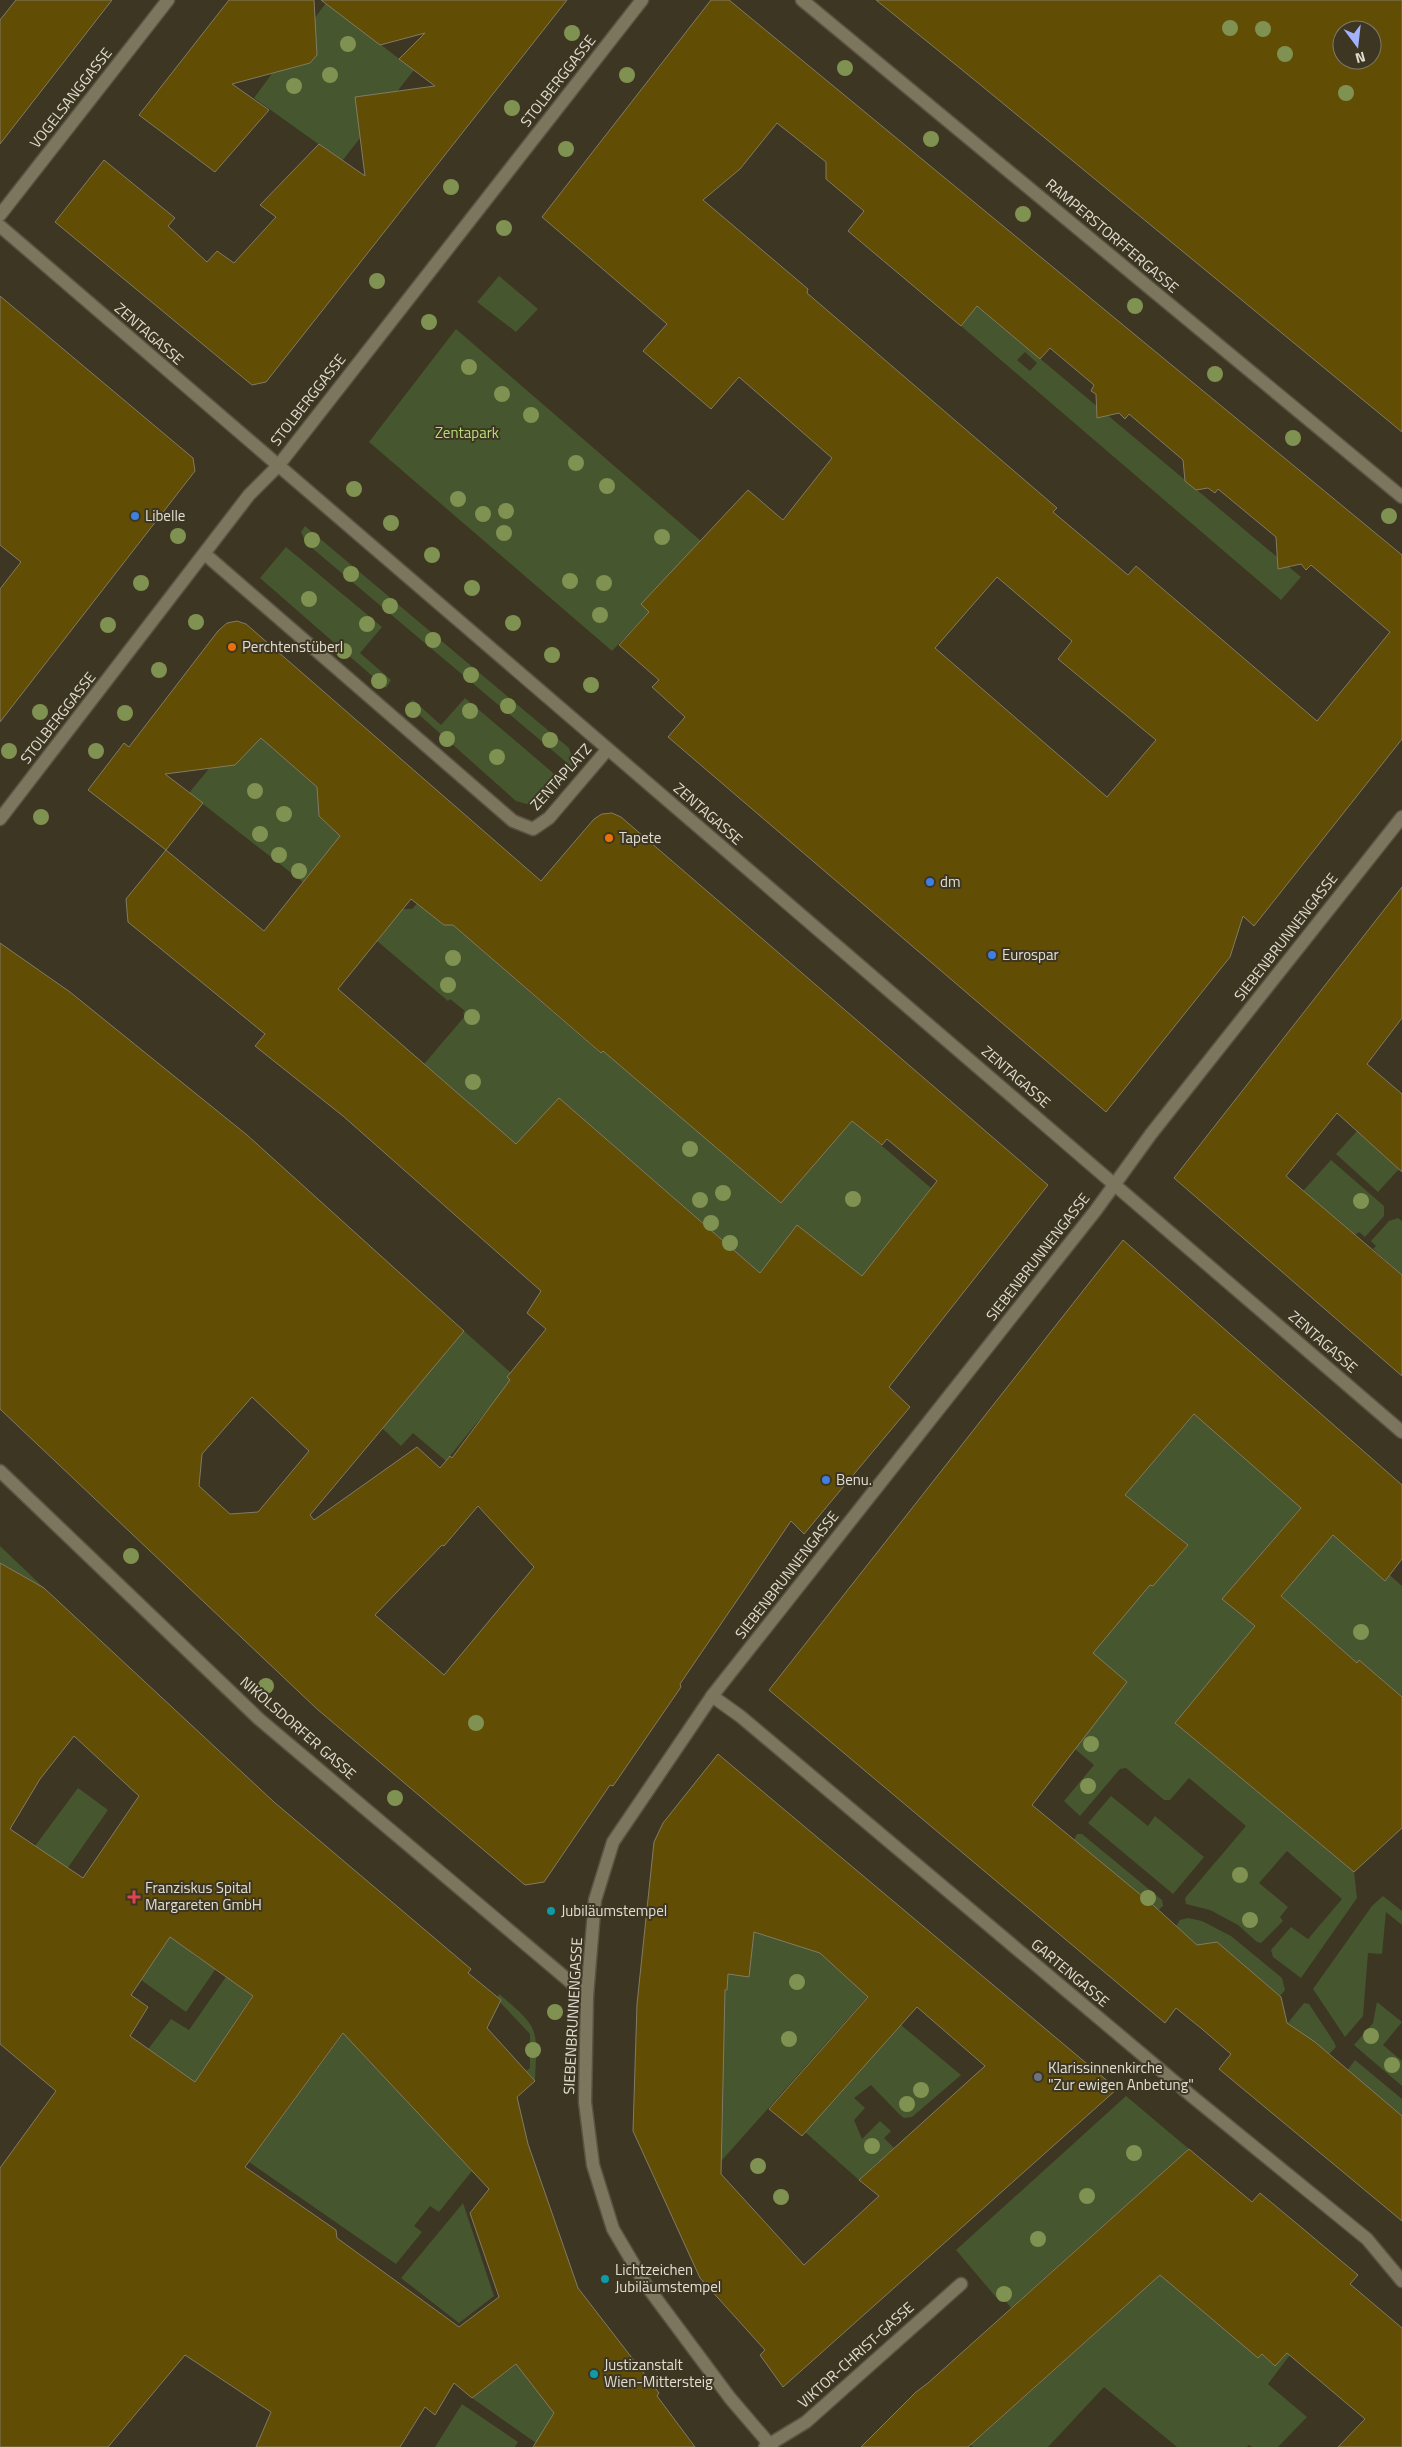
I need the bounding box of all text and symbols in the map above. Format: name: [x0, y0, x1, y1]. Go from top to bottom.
north arrow: [1332, 20, 1382, 70]
street label: STOLBERGGASSE: [514, 30, 601, 132]
street label: VOGELSANGGASSE: [24, 43, 117, 153]
text: N: [1353, 47, 1368, 69]
street label: RAMPERSTORFFERGASSE: [1041, 173, 1184, 298]
street label: ZENTAGASSE: [110, 297, 189, 370]
street label: STOLBERGGASSE: [264, 349, 351, 451]
park label: Zentapark: [435, 421, 499, 444]
place label: Libelle: [145, 504, 185, 527]
marker: Libelle: [129, 510, 141, 522]
place label: Perchtenstüberl: [242, 635, 343, 658]
marker: Perchtenstüberl: [226, 641, 238, 653]
street label: STOLBERGGASSE: [14, 667, 101, 769]
street label: ZENTAPLATZ: [524, 738, 597, 815]
street label: ZENTAGASSE: [669, 777, 748, 850]
place label: Tapete: [619, 826, 661, 849]
marker: Tapete: [603, 832, 615, 844]
street label: SIEBENBRUNNENGASSE: [1228, 868, 1343, 1006]
place label: dm: [940, 870, 960, 893]
marker: dm: [924, 876, 936, 888]
place label: Eurospar: [1002, 943, 1059, 966]
marker: Eurospar: [986, 949, 998, 961]
street label: ZENTAGASSE: [977, 1040, 1056, 1113]
street label: SIEBENBRUNNENGASSE: [980, 1188, 1095, 1326]
street label: ZENTAGASSE: [1284, 1305, 1363, 1378]
place label: Benu.: [836, 1468, 872, 1491]
marker: Benu.: [820, 1474, 832, 1486]
street label: SIEBENBRUNNENGASSE: [729, 1506, 844, 1644]
street label: NIKOLSDORFER GASSE: [235, 1671, 362, 1785]
place label: Franziskus Spital Margareten GmbH: [145, 1876, 262, 1916]
marker: Franziskus Spital Margareten GmbH: [127, 1890, 141, 1904]
place label: Jubiläumstempel: [561, 1899, 667, 1922]
marker: Jubiläumstempel: [545, 1905, 557, 1917]
street label: GARTENGASSE: [1026, 1933, 1115, 2012]
street label: SIEBENBRUNNENGASSE: [557, 1937, 588, 2095]
place label: Klarissinnenkirche "Zur ewigen Anbetung": [1048, 2056, 1194, 2096]
marker: Klarissinnenkirche "Zur ewigen Anbetung": [1032, 2071, 1044, 2083]
place label: Lichtzeichen Jubiläumstempel: [615, 2258, 721, 2298]
marker: Lichtzeichen Jubiläumstempel: [599, 2273, 611, 2285]
street label: VIKTOR-CHRIST-GASSE: [792, 2296, 919, 2413]
place label: Justizanstalt Wien-Mittersteig: [604, 2353, 713, 2393]
marker: Justizanstalt Wien-Mittersteig: [588, 2368, 600, 2380]

